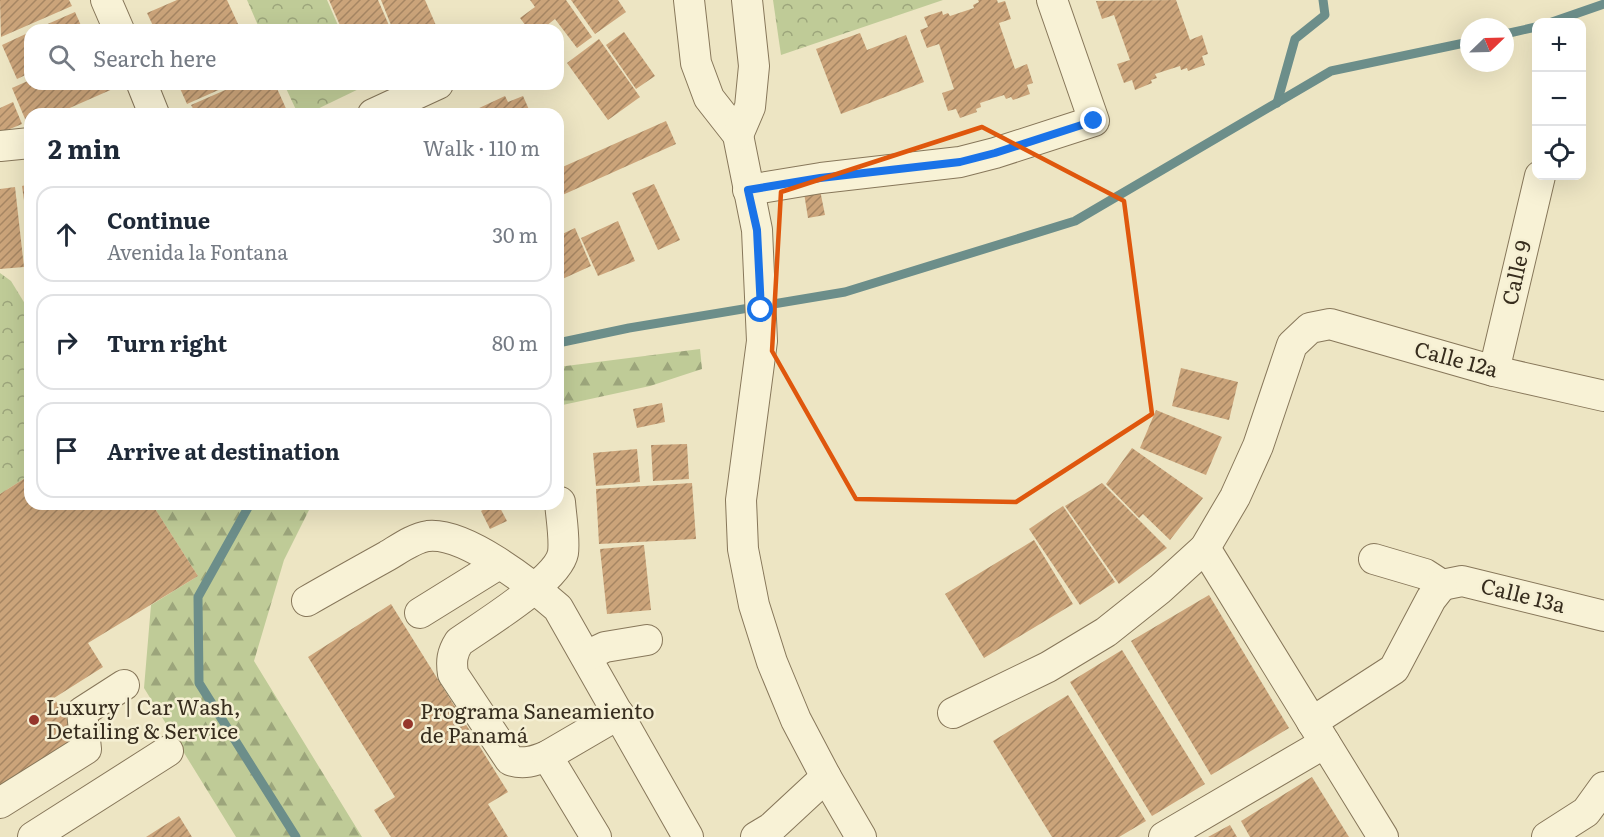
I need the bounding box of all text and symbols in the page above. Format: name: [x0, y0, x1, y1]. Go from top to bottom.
north arrow: [1460, 18, 1514, 72]
map controls: [1532, 18, 1586, 180]
button: +: [1532, 18, 1586, 72]
search box: [24, 24, 564, 90]
icon: search: [45, 41, 78, 74]
text: Search here: [93, 41, 216, 74]
button: −: [1532, 72, 1586, 126]
route end: [1080, 107, 1106, 133]
button: locate: [1532, 126, 1586, 180]
text: 2 min: [48, 128, 121, 167]
text: Walk · 110 m: [423, 132, 540, 162]
text: Continue: [107, 203, 210, 236]
icon: ahead: [50, 218, 83, 251]
text: 30 m: [492, 219, 538, 249]
text: Avenida la Fontana: [107, 236, 288, 266]
street label: Calle 9: [1492, 237, 1537, 308]
route start: [747, 296, 773, 322]
icon: right: [50, 326, 83, 359]
text: Turn right: [107, 326, 227, 359]
text: 80 m: [492, 327, 538, 357]
street label: Calle 12a: [1411, 332, 1502, 384]
icon: arrive: [50, 434, 83, 467]
text: Arrive at destination: [107, 434, 340, 467]
street label: Calle 13a: [1478, 568, 1570, 619]
place label: Luxury | Car Wash, Detailing & Service: [46, 690, 241, 745]
place label: Programa Saneamiento de Panamá: [420, 694, 655, 749]
marker: Luxury | Car Wash, Detailing & Service: [27, 713, 41, 727]
marker: Programa Saneamiento de Panamá: [401, 717, 415, 731]

